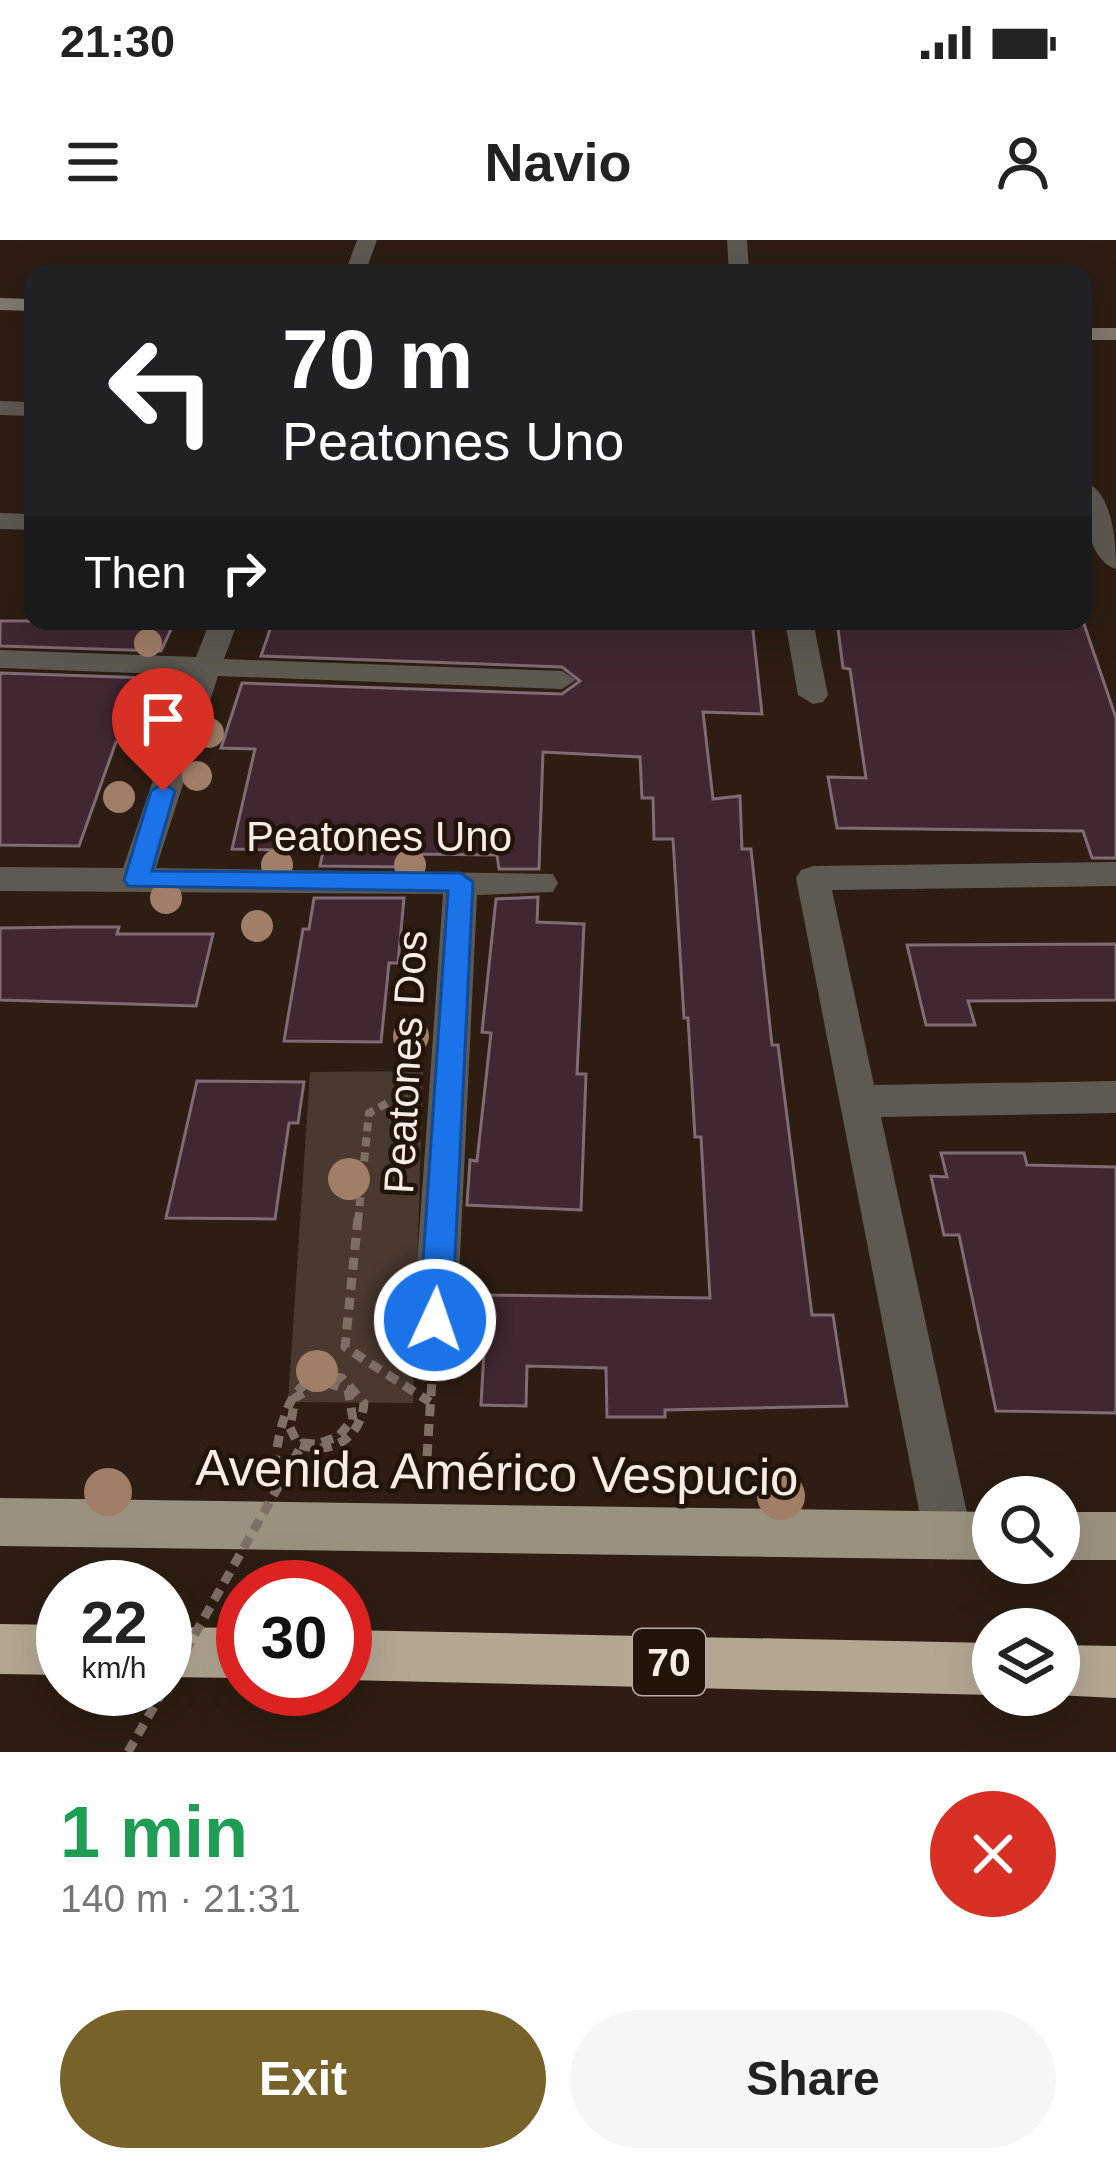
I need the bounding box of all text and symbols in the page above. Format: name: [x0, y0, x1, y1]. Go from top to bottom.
text: 21:30: [60, 16, 175, 67]
icon: menu: [60, 129, 126, 195]
icon: person: [990, 129, 1056, 195]
text: Navio: [484, 132, 632, 192]
icon: left: [84, 312, 240, 468]
text: 70 m: [282, 312, 473, 406]
text: Peatones Uno: [282, 411, 624, 471]
icon: right: [211, 540, 277, 606]
text: Then: [84, 547, 187, 598]
pin: [112, 668, 214, 791]
icon: arrive: [130, 686, 196, 752]
street label: Peatones Uno: [246, 813, 512, 860]
street label: Peatones Dos: [375, 929, 436, 1195]
position arrow: [372, 1257, 498, 1383]
street label: Avenida Américo Vespucio: [195, 1439, 799, 1506]
map controls: [972, 1476, 1080, 1716]
button: search: [972, 1476, 1080, 1584]
speed limit sign: 30: [216, 1560, 372, 1716]
text: 22: [81, 1589, 147, 1656]
button: layers: [972, 1608, 1080, 1716]
road number: 70: [633, 1629, 705, 1695]
text: km/h: [81, 1651, 147, 1684]
button: close: [930, 1791, 1056, 1917]
text: 1 min: [60, 1792, 248, 1872]
text: 140 m · 21:31: [60, 1877, 301, 1920]
button: Exit: [60, 2010, 546, 2148]
button: Share: [570, 2010, 1056, 2148]

